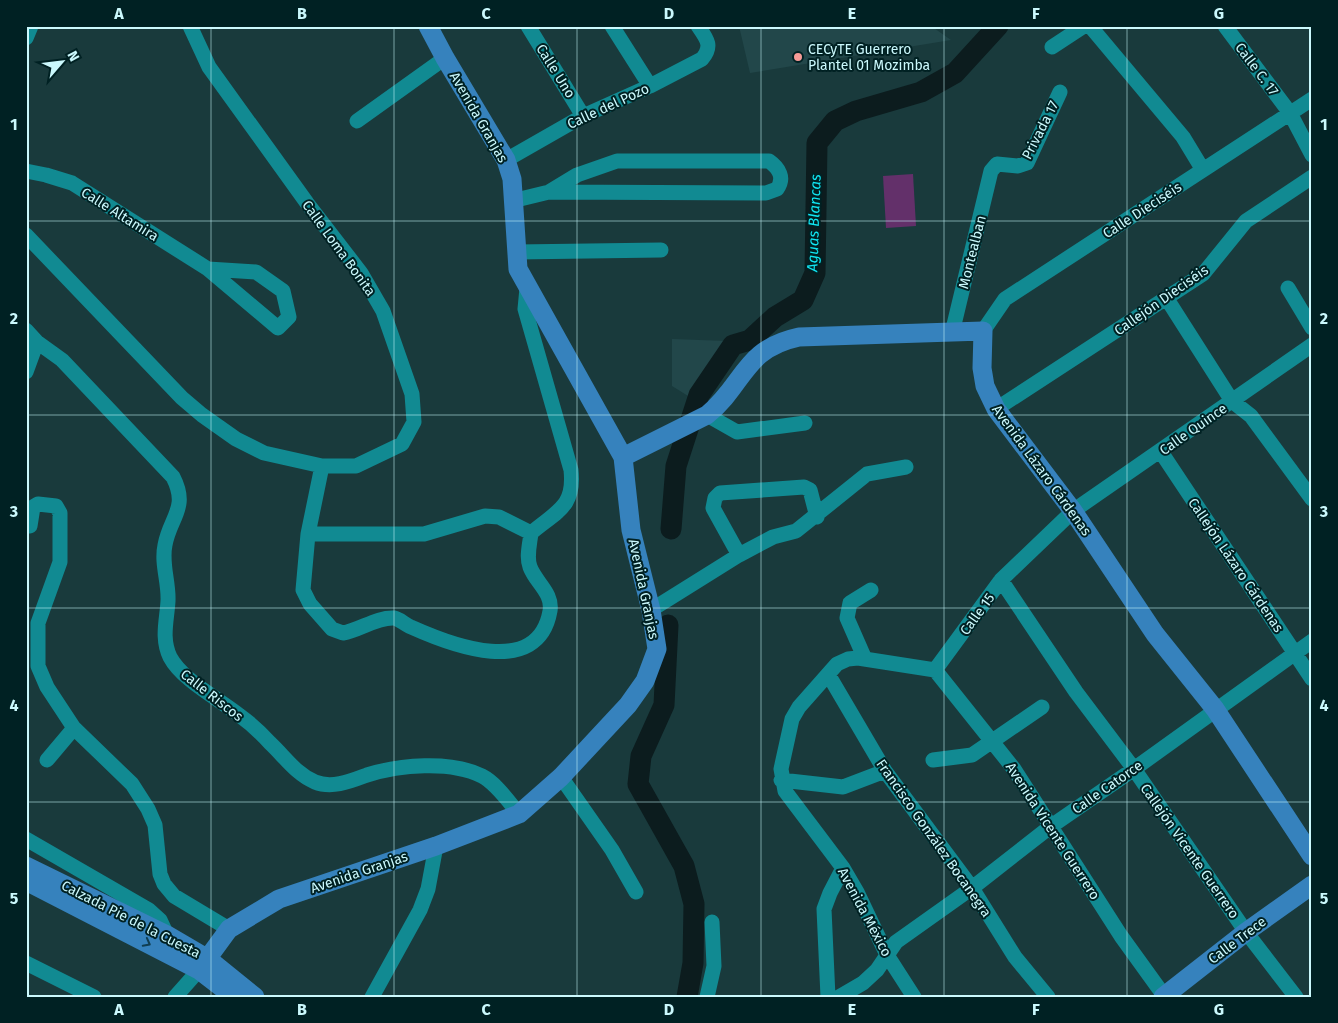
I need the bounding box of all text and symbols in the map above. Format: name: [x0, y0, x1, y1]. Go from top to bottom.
text: A: [113, 4, 124, 23]
text: B: [297, 4, 307, 23]
text: C: [481, 4, 491, 23]
text: D: [664, 4, 674, 23]
text: E: [848, 4, 856, 23]
text: F: [1032, 4, 1040, 23]
text: G: [1214, 4, 1224, 23]
north arrow: [38, 38, 88, 88]
street label: Calle C. 17: [1231, 39, 1282, 99]
street label: Calle Uno: [532, 41, 579, 101]
place label: CECyTE Guerrero Plantel 01 Mozimba: [808, 41, 930, 74]
text: N: [63, 48, 83, 64]
marker: CECyTE Guerrero Plantel 01 Mozimba: [792, 51, 804, 63]
street label: Avenida Granjas: [446, 69, 512, 166]
street label: Calle del Pozo: [565, 80, 652, 133]
street label: Privada 17: [1018, 98, 1062, 162]
text: 1: [10, 115, 18, 134]
text: 1: [1320, 115, 1328, 134]
water label: Aguas Blancas: [803, 174, 825, 273]
street label: Calle Dieciséis: [1100, 178, 1185, 242]
street label: Calle Altamira: [78, 184, 161, 245]
street label: Calle Loma Bonita: [298, 197, 379, 299]
street label: Montealban: [955, 214, 990, 291]
street label: Callejón Dieciséis: [1111, 261, 1212, 339]
text: 2: [10, 309, 18, 328]
text: 2: [1320, 309, 1328, 328]
street label: Calle Quince: [1156, 400, 1230, 459]
street label: Avenida Lázaro Cárdenas: [988, 402, 1095, 539]
street label: Callejón Lázaro Cárdenas: [1184, 495, 1287, 636]
text: 3: [9, 502, 18, 521]
text: 3: [1319, 502, 1328, 521]
street label: Avenida Granjas: [625, 538, 663, 641]
street label: Calle 15: [956, 590, 998, 639]
street label: Calle Riscos: [177, 666, 247, 725]
text: 4: [9, 696, 19, 715]
text: 4: [1319, 696, 1329, 715]
street label: Francisco González Bocanegra: [872, 756, 995, 921]
street label: Calle Catorce: [1069, 757, 1146, 818]
street label: Avenida Vicente Guerrero: [1002, 759, 1103, 903]
street label: Callejón Vicente Guerrero: [1136, 781, 1243, 922]
street label: Avenida Granjas: [308, 848, 411, 897]
street label: Avenida México: [834, 865, 895, 960]
street label: Calzada Pie de la Cuesta: [58, 877, 203, 962]
text: 5: [10, 889, 19, 908]
text: 5: [1320, 889, 1329, 908]
street label: Calle Trece: [1205, 913, 1270, 968]
one-way arrow: [142, 937, 151, 947]
text: A: [113, 1000, 124, 1019]
text: B: [297, 1000, 307, 1019]
text: C: [481, 1000, 491, 1019]
text: D: [664, 1000, 674, 1019]
text: E: [848, 1000, 856, 1019]
text: F: [1032, 1000, 1040, 1019]
text: G: [1214, 1000, 1224, 1019]

